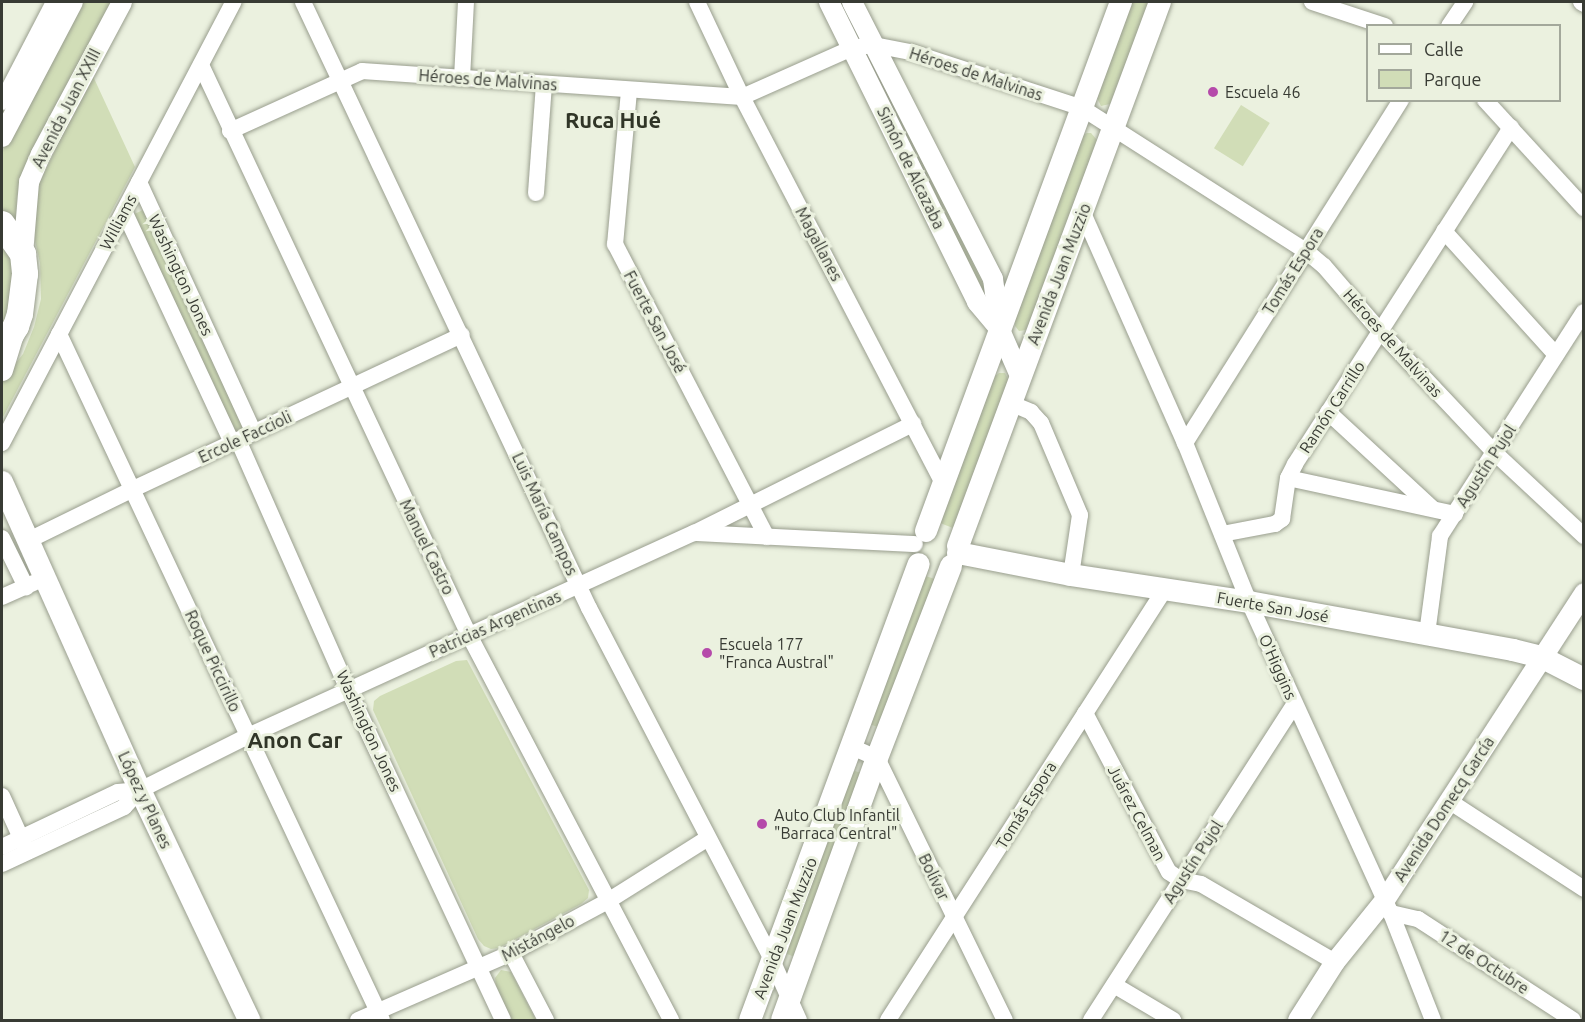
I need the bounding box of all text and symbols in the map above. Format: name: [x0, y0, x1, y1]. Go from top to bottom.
legend: [1366, 24, 1561, 102]
text: Calle: [1424, 39, 1464, 59]
street label: Héroes de Malvinas: [907, 43, 1045, 105]
street label: Avenida Juan XXIII: [28, 45, 104, 171]
street label: Héroes de Malvinas: [418, 66, 558, 94]
text: Parque: [1424, 69, 1481, 89]
place label: Escuela 46: [1225, 82, 1300, 102]
marker: Escuela 46: [1206, 85, 1220, 99]
street label: Simón de Alcazaba: [873, 104, 949, 232]
district label: Ruca Hué: [565, 107, 661, 133]
street label: Williams: [95, 191, 141, 253]
street label: Avenida Juan Muzzio: [1023, 200, 1095, 348]
street label: Magallanes: [791, 204, 847, 284]
street label: Washington Jones: [144, 211, 218, 339]
street label: Tomás Espora: [1259, 224, 1327, 318]
street label: Fuerte San José: [620, 267, 690, 377]
street label: Héroes de Malvinas: [1339, 285, 1447, 401]
street label: Ramón Carrillo: [1295, 357, 1369, 457]
street label: Ercole Faccioli: [195, 407, 295, 467]
street label: Agustín Pujol: [1452, 421, 1520, 511]
street label: Luis María Campos: [508, 450, 582, 578]
street label: Manuel Castro: [396, 496, 458, 598]
street label: Patricias Argentinas: [426, 586, 564, 662]
street label: Fuerte San José: [1215, 588, 1331, 626]
street label: Roque Piccirillo: [181, 607, 245, 715]
street label: O'Higgins: [1255, 631, 1301, 703]
place label: Escuela 177 "Franca Austral": [719, 634, 834, 672]
marker: Escuela 177 "Franca Austral": [700, 646, 714, 660]
street label: Washington Jones: [332, 667, 406, 795]
district label: Anon Car: [248, 727, 342, 753]
street label: Avenida Domecq García: [1390, 733, 1498, 885]
street label: López y Planes: [114, 748, 176, 852]
street label: Tomás Espora: [992, 758, 1060, 852]
street label: Juárez Celman: [1104, 762, 1170, 864]
place label: Auto Club Infantil "Barraca Central": [774, 805, 900, 843]
marker: Auto Club Infantil "Barraca Central": [755, 817, 769, 831]
street label: Agustín Pujol: [1159, 817, 1227, 907]
street label: Bolívar: [914, 850, 954, 904]
street label: Avenida Juan Muzzio: [749, 854, 821, 1002]
street label: Mistángelo: [498, 911, 578, 965]
street label: 12 de Octubre: [1436, 926, 1532, 998]

